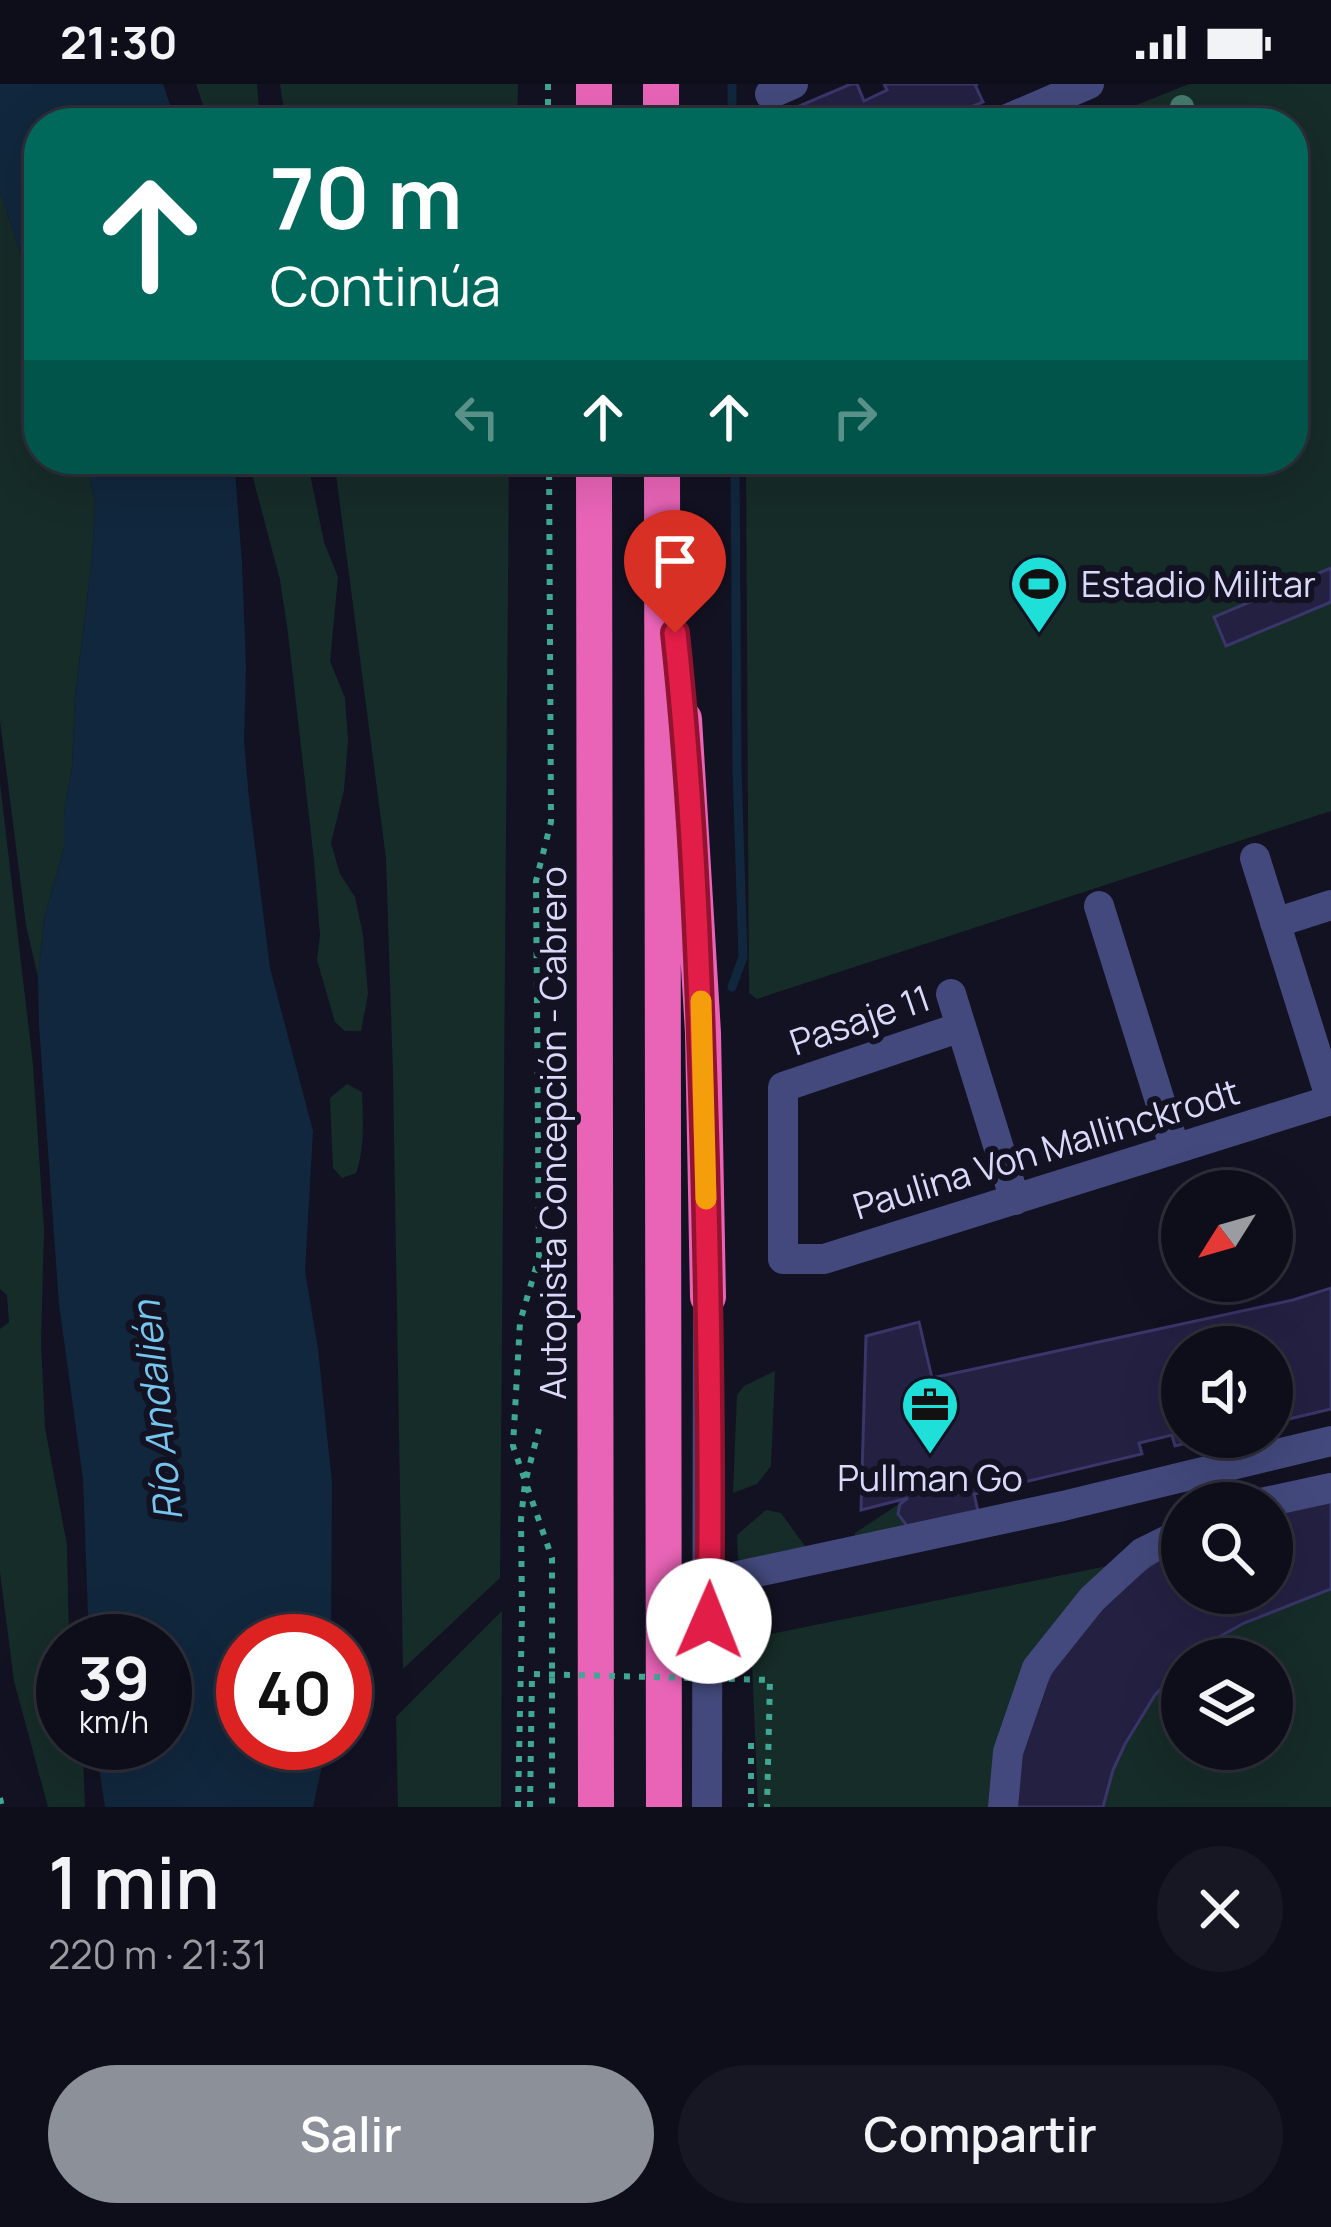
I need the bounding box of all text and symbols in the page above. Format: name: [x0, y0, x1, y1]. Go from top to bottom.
text: 21:30: [60, 11, 178, 73]
text: 70 m: [270, 139, 462, 254]
icon: ahead: [72, 156, 228, 312]
text: Continúa: [270, 248, 501, 322]
icon: left: [444, 384, 510, 450]
icon: ahead: [570, 384, 636, 450]
icon: ahead: [696, 384, 762, 450]
icon: right: [822, 384, 888, 450]
pin: [624, 510, 726, 633]
icon: arrive: [642, 528, 708, 594]
sports icon: Estadio Militar: [1008, 553, 1070, 635]
place label: Estadio Militar: [1081, 559, 1316, 608]
street label: Autopista Concepción - Cabrero: [528, 866, 577, 1400]
street label: Pasaje 11: [783, 973, 936, 1066]
street label: Paulina Von Mallinckrodt: [847, 1066, 1245, 1231]
north arrow: [1161, 1170, 1293, 1302]
map controls: [1161, 1170, 1293, 1770]
water label: Río Andalién: [117, 1297, 194, 1524]
button: sound: [1161, 1326, 1293, 1458]
office icon: Pullman Go: [899, 1374, 961, 1456]
place label: Pullman Go: [837, 1453, 1023, 1502]
button: search: [1161, 1482, 1293, 1614]
position arrow: [646, 1558, 772, 1684]
speed limit sign: 40: [216, 1614, 372, 1770]
text: 39: [78, 1636, 150, 1718]
button: layers: [1161, 1638, 1293, 1770]
text: km/h: [79, 1701, 149, 1742]
text: 1 min: [48, 1832, 220, 1931]
button: close: [1157, 1846, 1283, 1972]
text: 220 m · 21:31: [48, 1927, 267, 1981]
button: Salir: [48, 2065, 654, 2203]
button: Compartir: [678, 2065, 1283, 2203]

